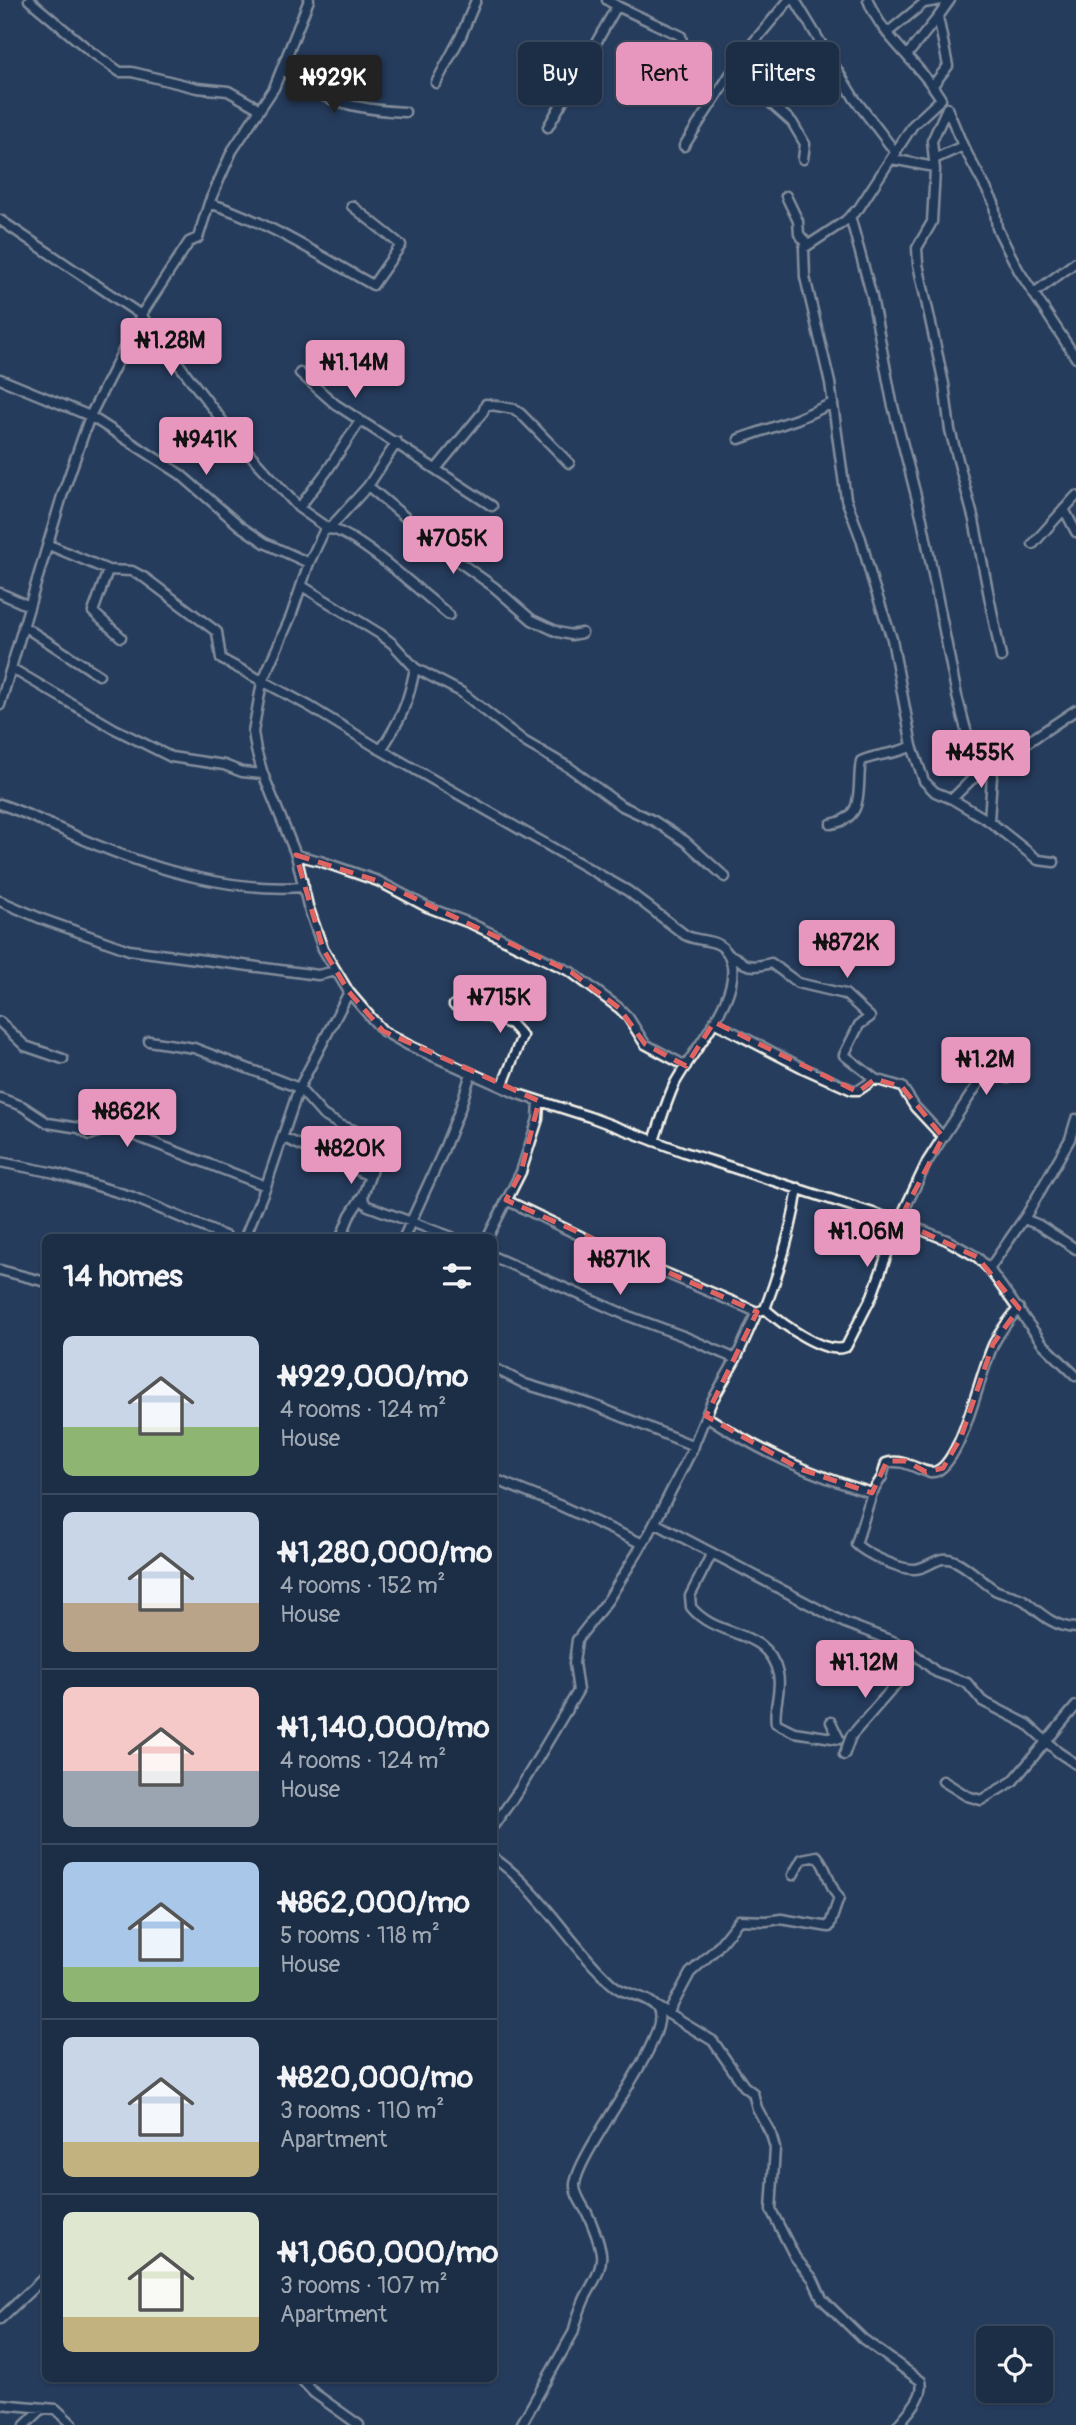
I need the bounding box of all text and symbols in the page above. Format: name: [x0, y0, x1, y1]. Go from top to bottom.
chip: Buy: [518, 42, 602, 105]
chip: Rent: [616, 42, 712, 105]
chip: Filters: [726, 42, 839, 105]
pin: ₦929K: [285, 55, 383, 115]
text: ₦929K: [302, 63, 366, 92]
pin: ₦1.28M: [114, 318, 228, 378]
text: ₦1.28M: [137, 326, 205, 355]
pin: ₦1.14M: [298, 340, 412, 400]
text: ₦1.14M: [322, 348, 388, 377]
pin: ₦941K: [157, 418, 255, 477]
text: ₦941K: [175, 425, 237, 454]
pin: ₦705K: [404, 516, 502, 576]
text: ₦705K: [419, 524, 487, 553]
pin: ₦455K: [932, 730, 1030, 790]
text: ₦455K: [948, 738, 1014, 767]
pin: ₦872K: [798, 920, 896, 980]
text: ₦872K: [815, 928, 879, 957]
pin: ₦715K: [451, 976, 549, 1035]
text: ₦715K: [469, 983, 531, 1012]
pin: ₦1.2M: [937, 1038, 1035, 1097]
text: ₦1.2M: [957, 1045, 1015, 1074]
pin: ₦862K: [78, 1090, 176, 1149]
text: ₦862K: [94, 1097, 160, 1126]
pin: ₦820K: [302, 1126, 400, 1186]
text: ₦820K: [317, 1134, 385, 1163]
pin: ₦1.06M: [810, 1210, 924, 1269]
text: ₦1.06M: [830, 1217, 904, 1246]
pin: ₦871K: [571, 1238, 669, 1297]
text: ₦871K: [590, 1245, 650, 1274]
icon: filters: [438, 1257, 476, 1295]
text: 14 homes: [63, 1258, 183, 1295]
text: ₦929,000/mo: [280, 1358, 468, 1395]
icon: home: [119, 1364, 203, 1448]
text: 4 rooms · 124 m²: [280, 1395, 446, 1424]
text: House: [280, 1424, 340, 1453]
text: ₦1,280,000/mo: [280, 1534, 492, 1571]
icon: home: [119, 1540, 203, 1624]
text: 4 rooms · 152 m²: [280, 1571, 446, 1600]
text: House: [280, 1600, 340, 1629]
pin: ₦1.12M: [808, 1640, 922, 1700]
text: ₦1.12M: [832, 1648, 898, 1677]
text: ₦1,140,000/mo: [280, 1709, 490, 1746]
icon: home: [119, 1715, 203, 1799]
text: 4 rooms · 124 m²: [280, 1746, 446, 1775]
text: House: [280, 1775, 340, 1804]
text: ₦862,000/mo: [280, 1884, 470, 1921]
icon: home: [119, 1890, 203, 1974]
text: 5 rooms · 118 m²: [280, 1921, 440, 1950]
text: House: [280, 1950, 340, 1979]
text: ₦820,000/mo: [280, 2059, 473, 2096]
icon: home: [119, 2065, 203, 2149]
text: 3 rooms · 110 m²: [280, 2096, 444, 2125]
text: Apartment: [280, 2125, 387, 2154]
text: ₦1,060,000/mo: [280, 2234, 498, 2271]
icon: home: [119, 2240, 203, 2324]
text: 3 rooms · 107 m²: [280, 2271, 448, 2300]
text: Apartment: [280, 2300, 387, 2329]
map controls: [976, 2326, 1053, 2403]
button: locate: [976, 2326, 1053, 2403]

